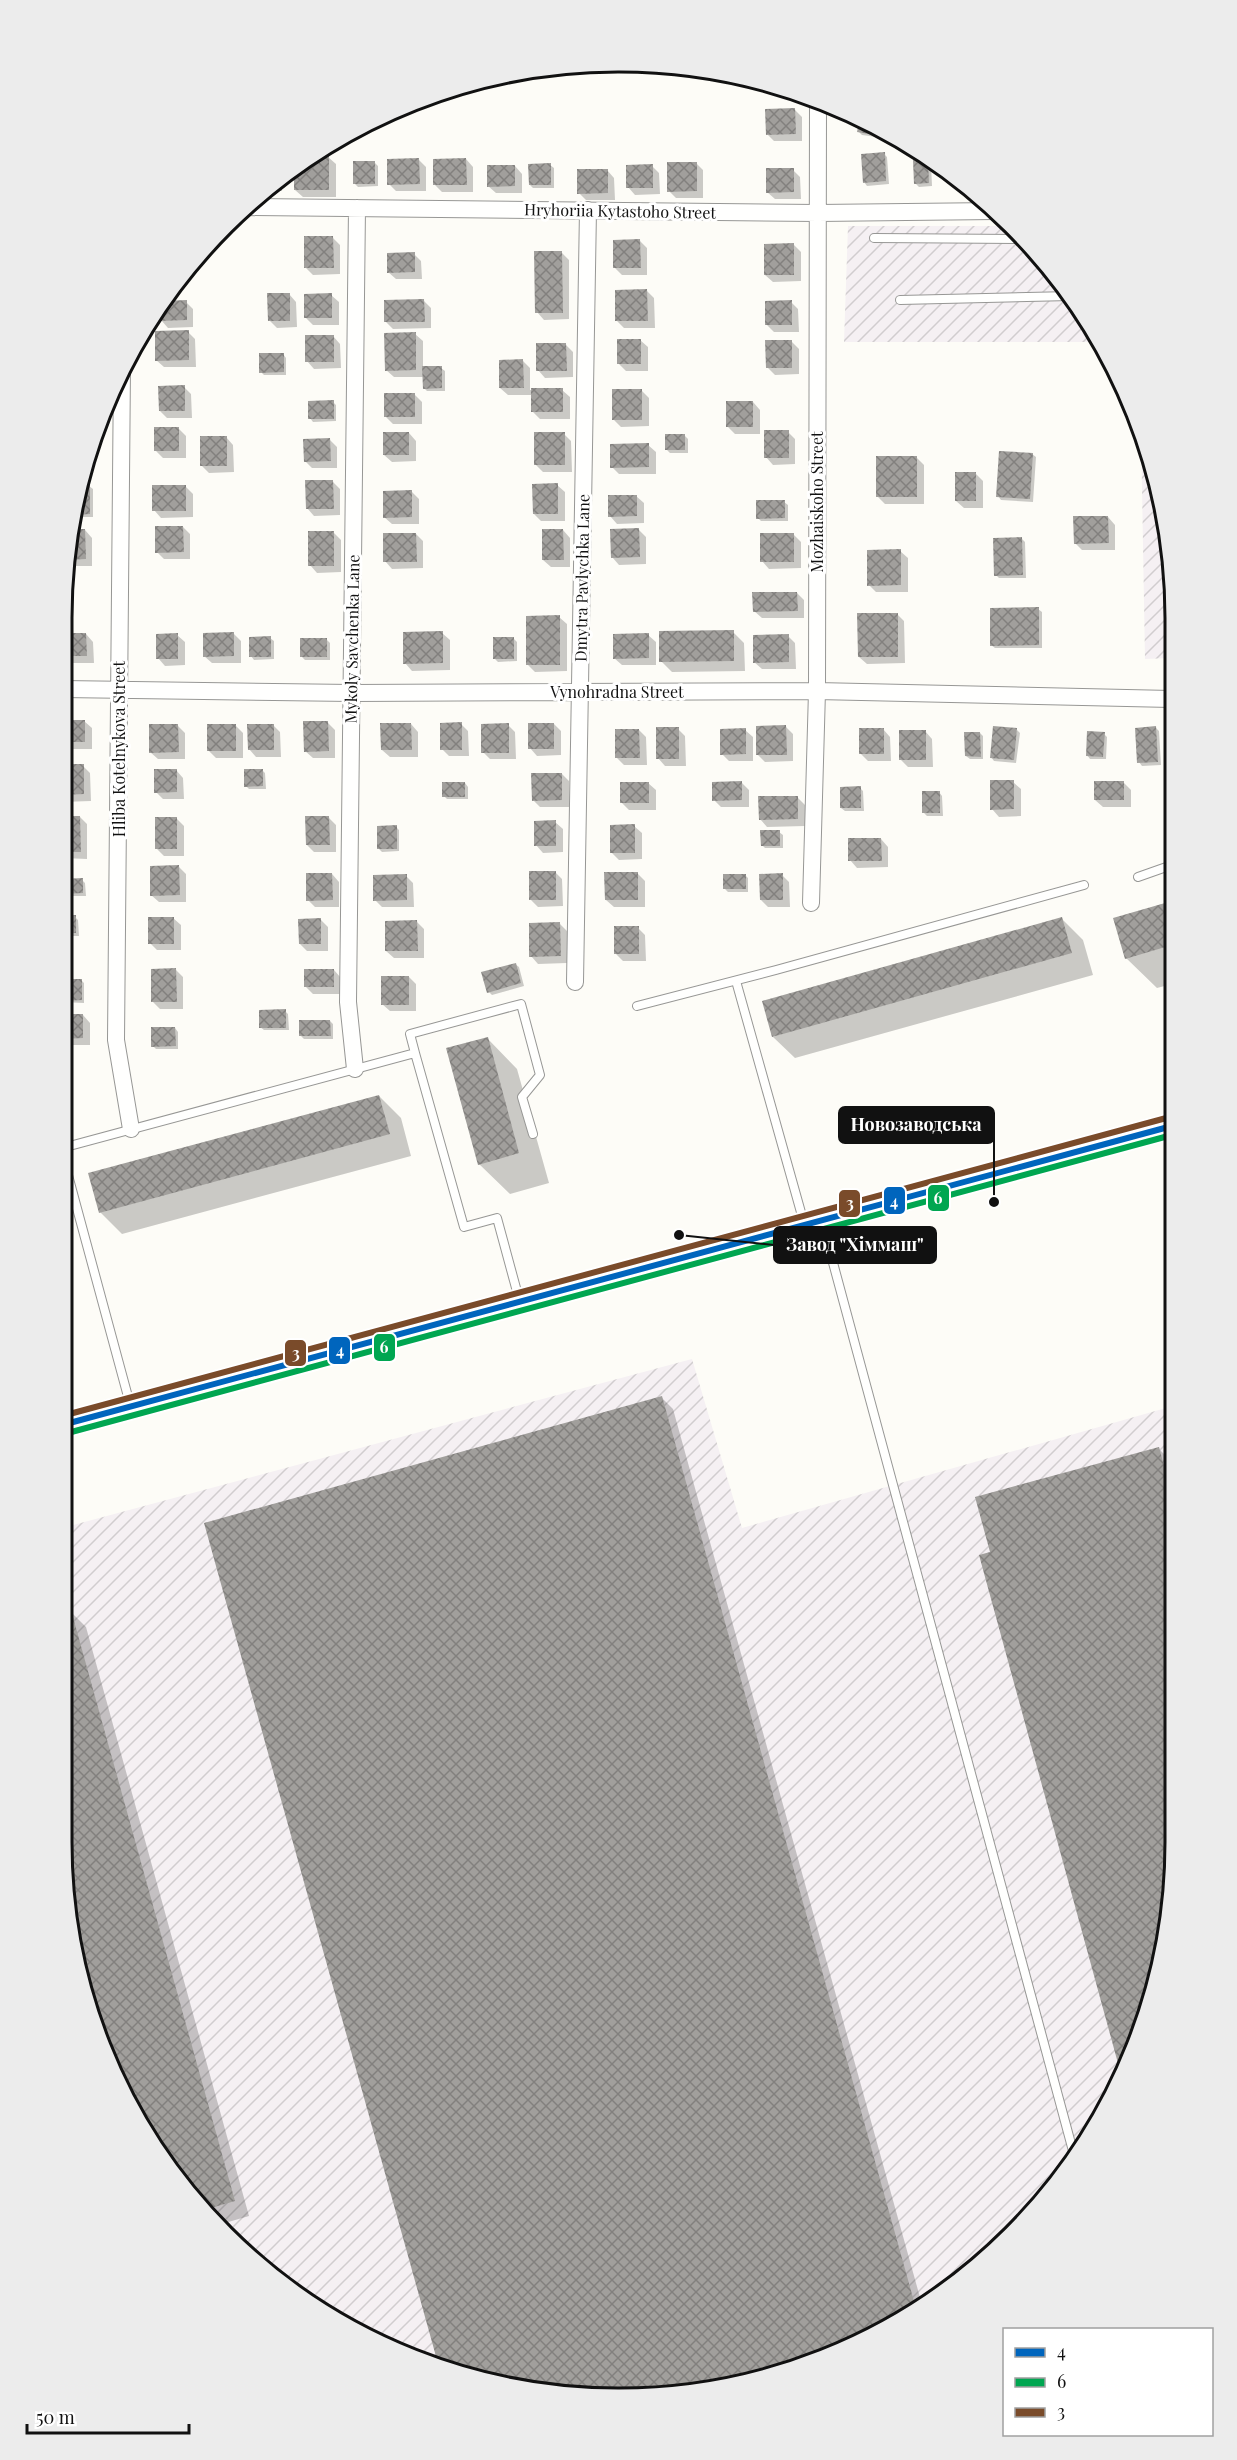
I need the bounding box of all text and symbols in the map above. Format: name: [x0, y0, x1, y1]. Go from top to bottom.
street label: Hryhoriia Kytastoho Street: [524, 198, 717, 223]
street label: Mozhaiskoho Street: [806, 431, 827, 573]
street label: Dmytra Pavlychka Lane: [570, 494, 593, 662]
street label: Mykoly Savchenka Lane: [340, 554, 363, 724]
street label: Hliba Kotelnykova Street: [108, 661, 129, 837]
street label: Vynohradna Street: [549, 681, 684, 702]
callout: Новозаводська: [839, 1107, 994, 1143]
text: Новозаводська: [850, 1112, 982, 1136]
line badge: 6: [927, 1184, 950, 1212]
line badge: 4: [883, 1186, 906, 1215]
text: 6: [934, 1187, 943, 1208]
line badge: 3: [838, 1189, 861, 1218]
text: 4: [890, 1190, 898, 1211]
text: 3: [846, 1192, 854, 1213]
callout: Завод "Хіммаш": [774, 1227, 936, 1263]
text: Завод "Хіммаш": [786, 1232, 924, 1256]
line badge: 6: [373, 1333, 396, 1362]
line badge: 4: [328, 1336, 351, 1365]
text: 6: [380, 1336, 389, 1357]
line badge: 3: [284, 1339, 307, 1367]
text: 4: [336, 1339, 344, 1360]
text: 3: [292, 1342, 300, 1363]
legend: [1003, 2328, 1213, 2436]
text: 4: [1057, 2339, 1066, 2363]
text: 6: [1057, 2369, 1066, 2393]
scale bar: [27, 2397, 189, 2435]
text: 3: [1057, 2399, 1065, 2423]
text: 50 m: [36, 2405, 75, 2429]

